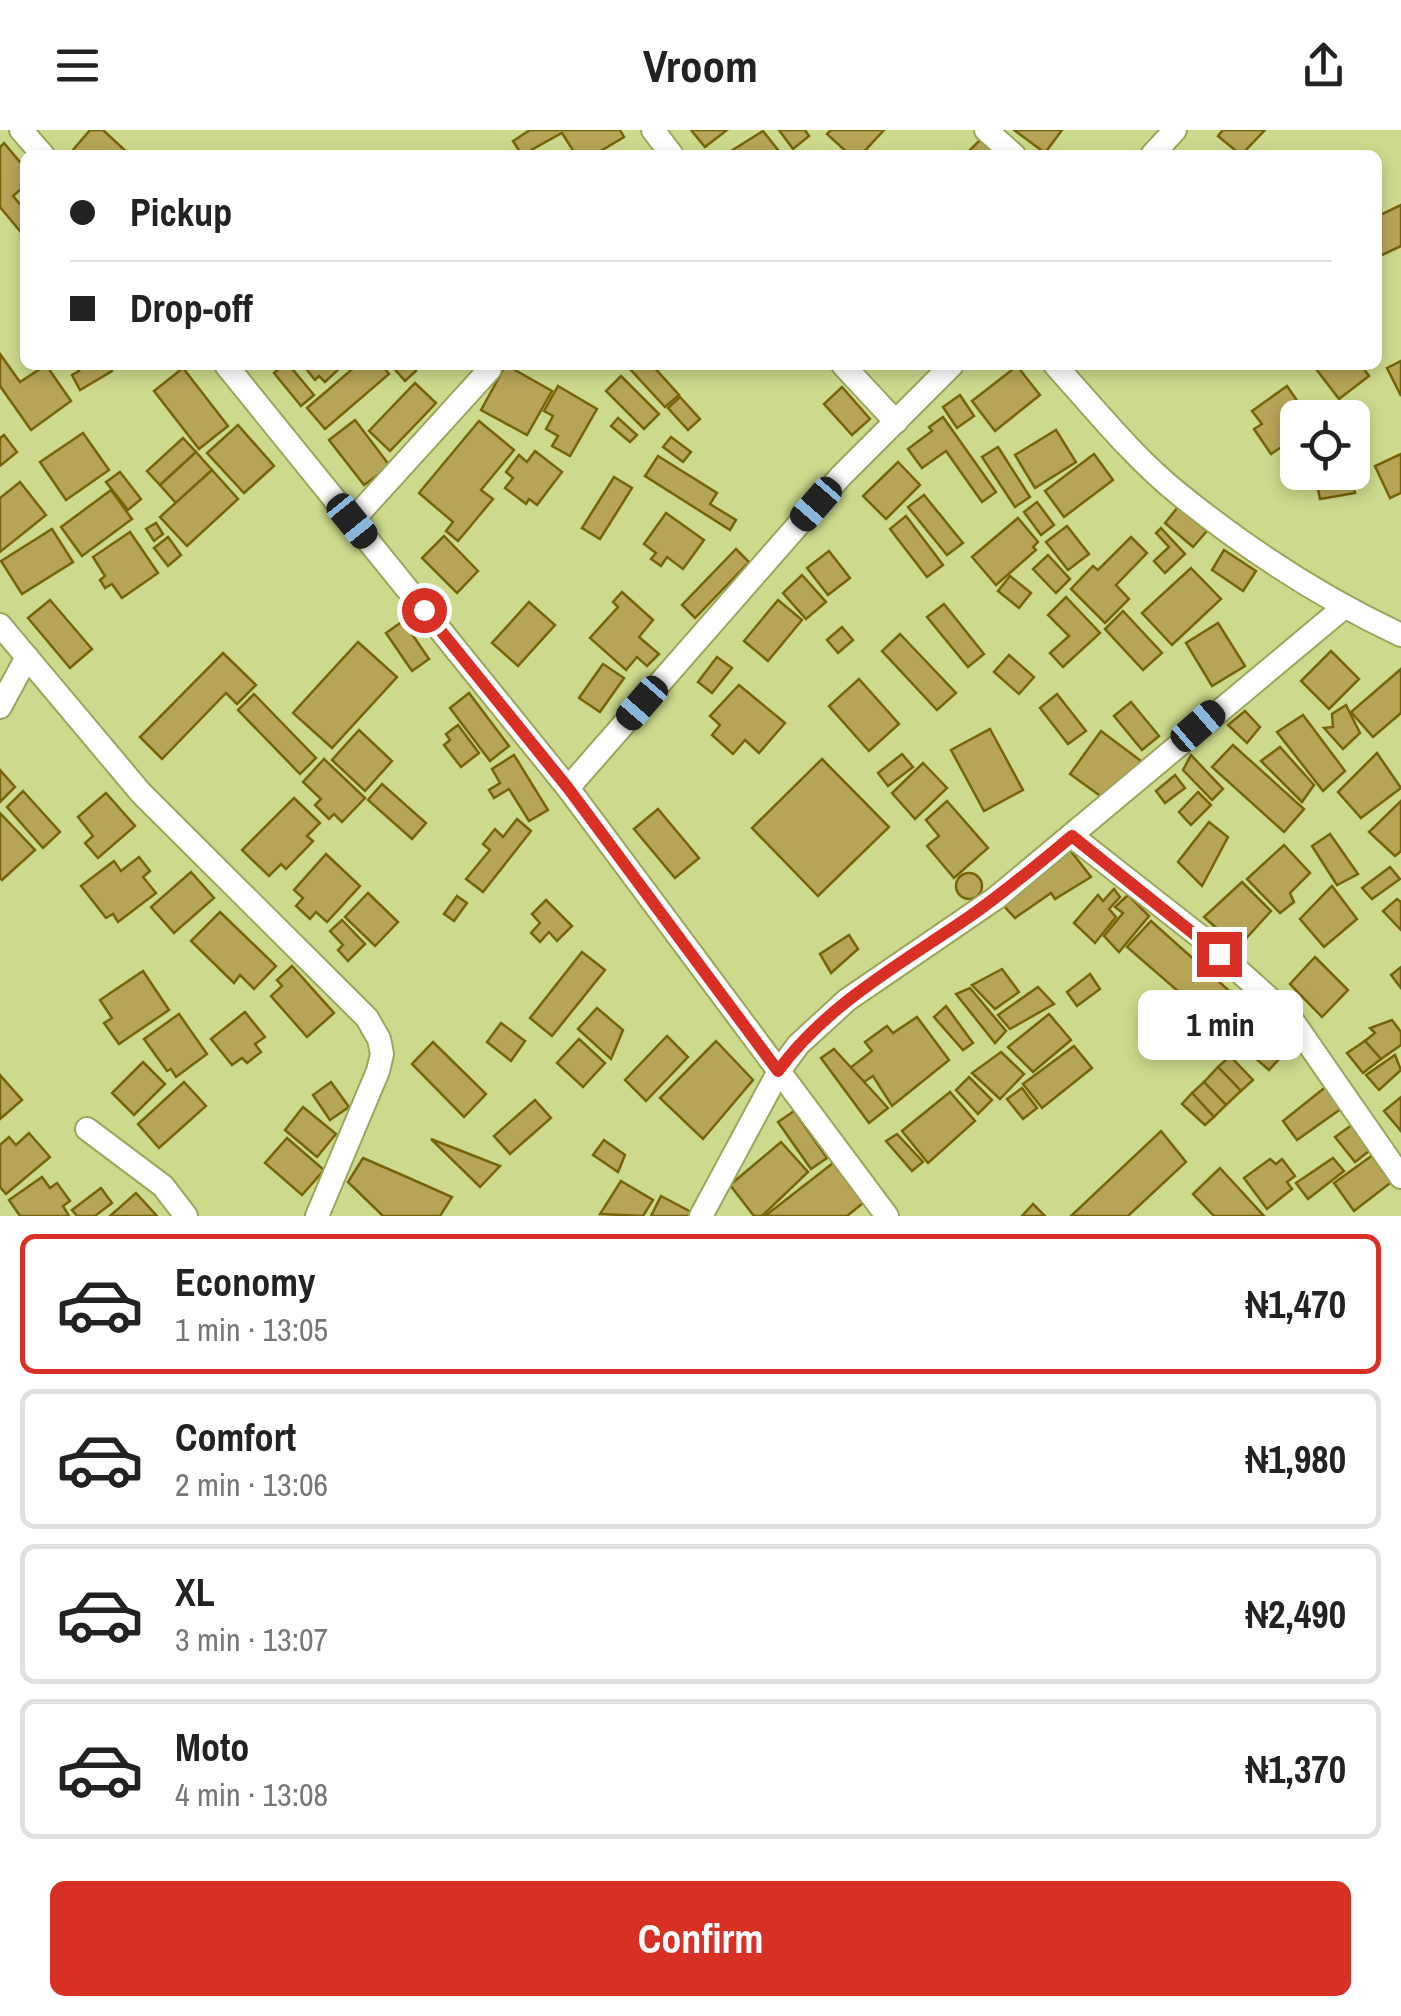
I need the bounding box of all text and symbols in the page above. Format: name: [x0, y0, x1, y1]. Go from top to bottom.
text: Vroom: [643, 35, 758, 96]
icon: menu: [50, 38, 105, 93]
icon: share: [1296, 38, 1351, 93]
text: Pickup: [130, 187, 232, 238]
text: Drop-off: [130, 283, 253, 334]
map controls: [1280, 400, 1370, 490]
button: locate: [1280, 400, 1370, 490]
car: [785, 472, 847, 536]
car: [321, 488, 383, 554]
route start: [402, 588, 447, 633]
car: [611, 671, 673, 735]
car: [1166, 695, 1230, 757]
route end: [1197, 932, 1242, 977]
callout: 1 min: [1136, 989, 1302, 1059]
text: 1 min: [1186, 1003, 1255, 1046]
text: Economy: [175, 1257, 315, 1308]
icon: car: [55, 1259, 145, 1349]
text: ₦1,470: [1246, 1279, 1346, 1330]
text: 1 min · 13:05: [175, 1308, 328, 1351]
text: Comfort: [175, 1412, 296, 1463]
icon: car: [55, 1414, 145, 1504]
text: ₦1,980: [1246, 1434, 1346, 1485]
text: 2 min · 13:06: [175, 1463, 328, 1506]
text: XL: [175, 1567, 215, 1618]
icon: car: [55, 1569, 145, 1659]
text: ₦2,490: [1246, 1589, 1346, 1640]
text: 3 min · 13:07: [175, 1618, 328, 1661]
text: Moto: [175, 1722, 249, 1773]
icon: car: [55, 1724, 145, 1814]
text: ₦1,370: [1246, 1744, 1346, 1795]
text: 4 min · 13:08: [175, 1773, 328, 1816]
button: Confirm: [50, 1881, 1351, 1996]

